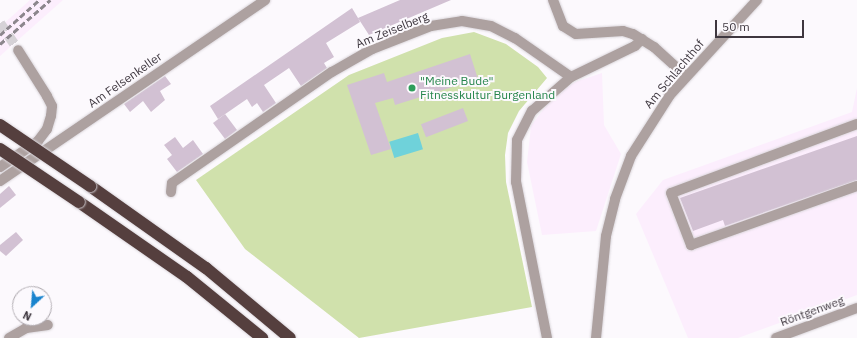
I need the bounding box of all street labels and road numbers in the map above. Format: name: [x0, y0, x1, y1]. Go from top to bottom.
street label: Am Zeiselberg: [354, 9, 430, 51]
street label: Am Schlachthof: [641, 37, 707, 111]
street label: Am Felsenkeller: [85, 49, 165, 111]
street label: Röntgenweg: [778, 293, 846, 329]

